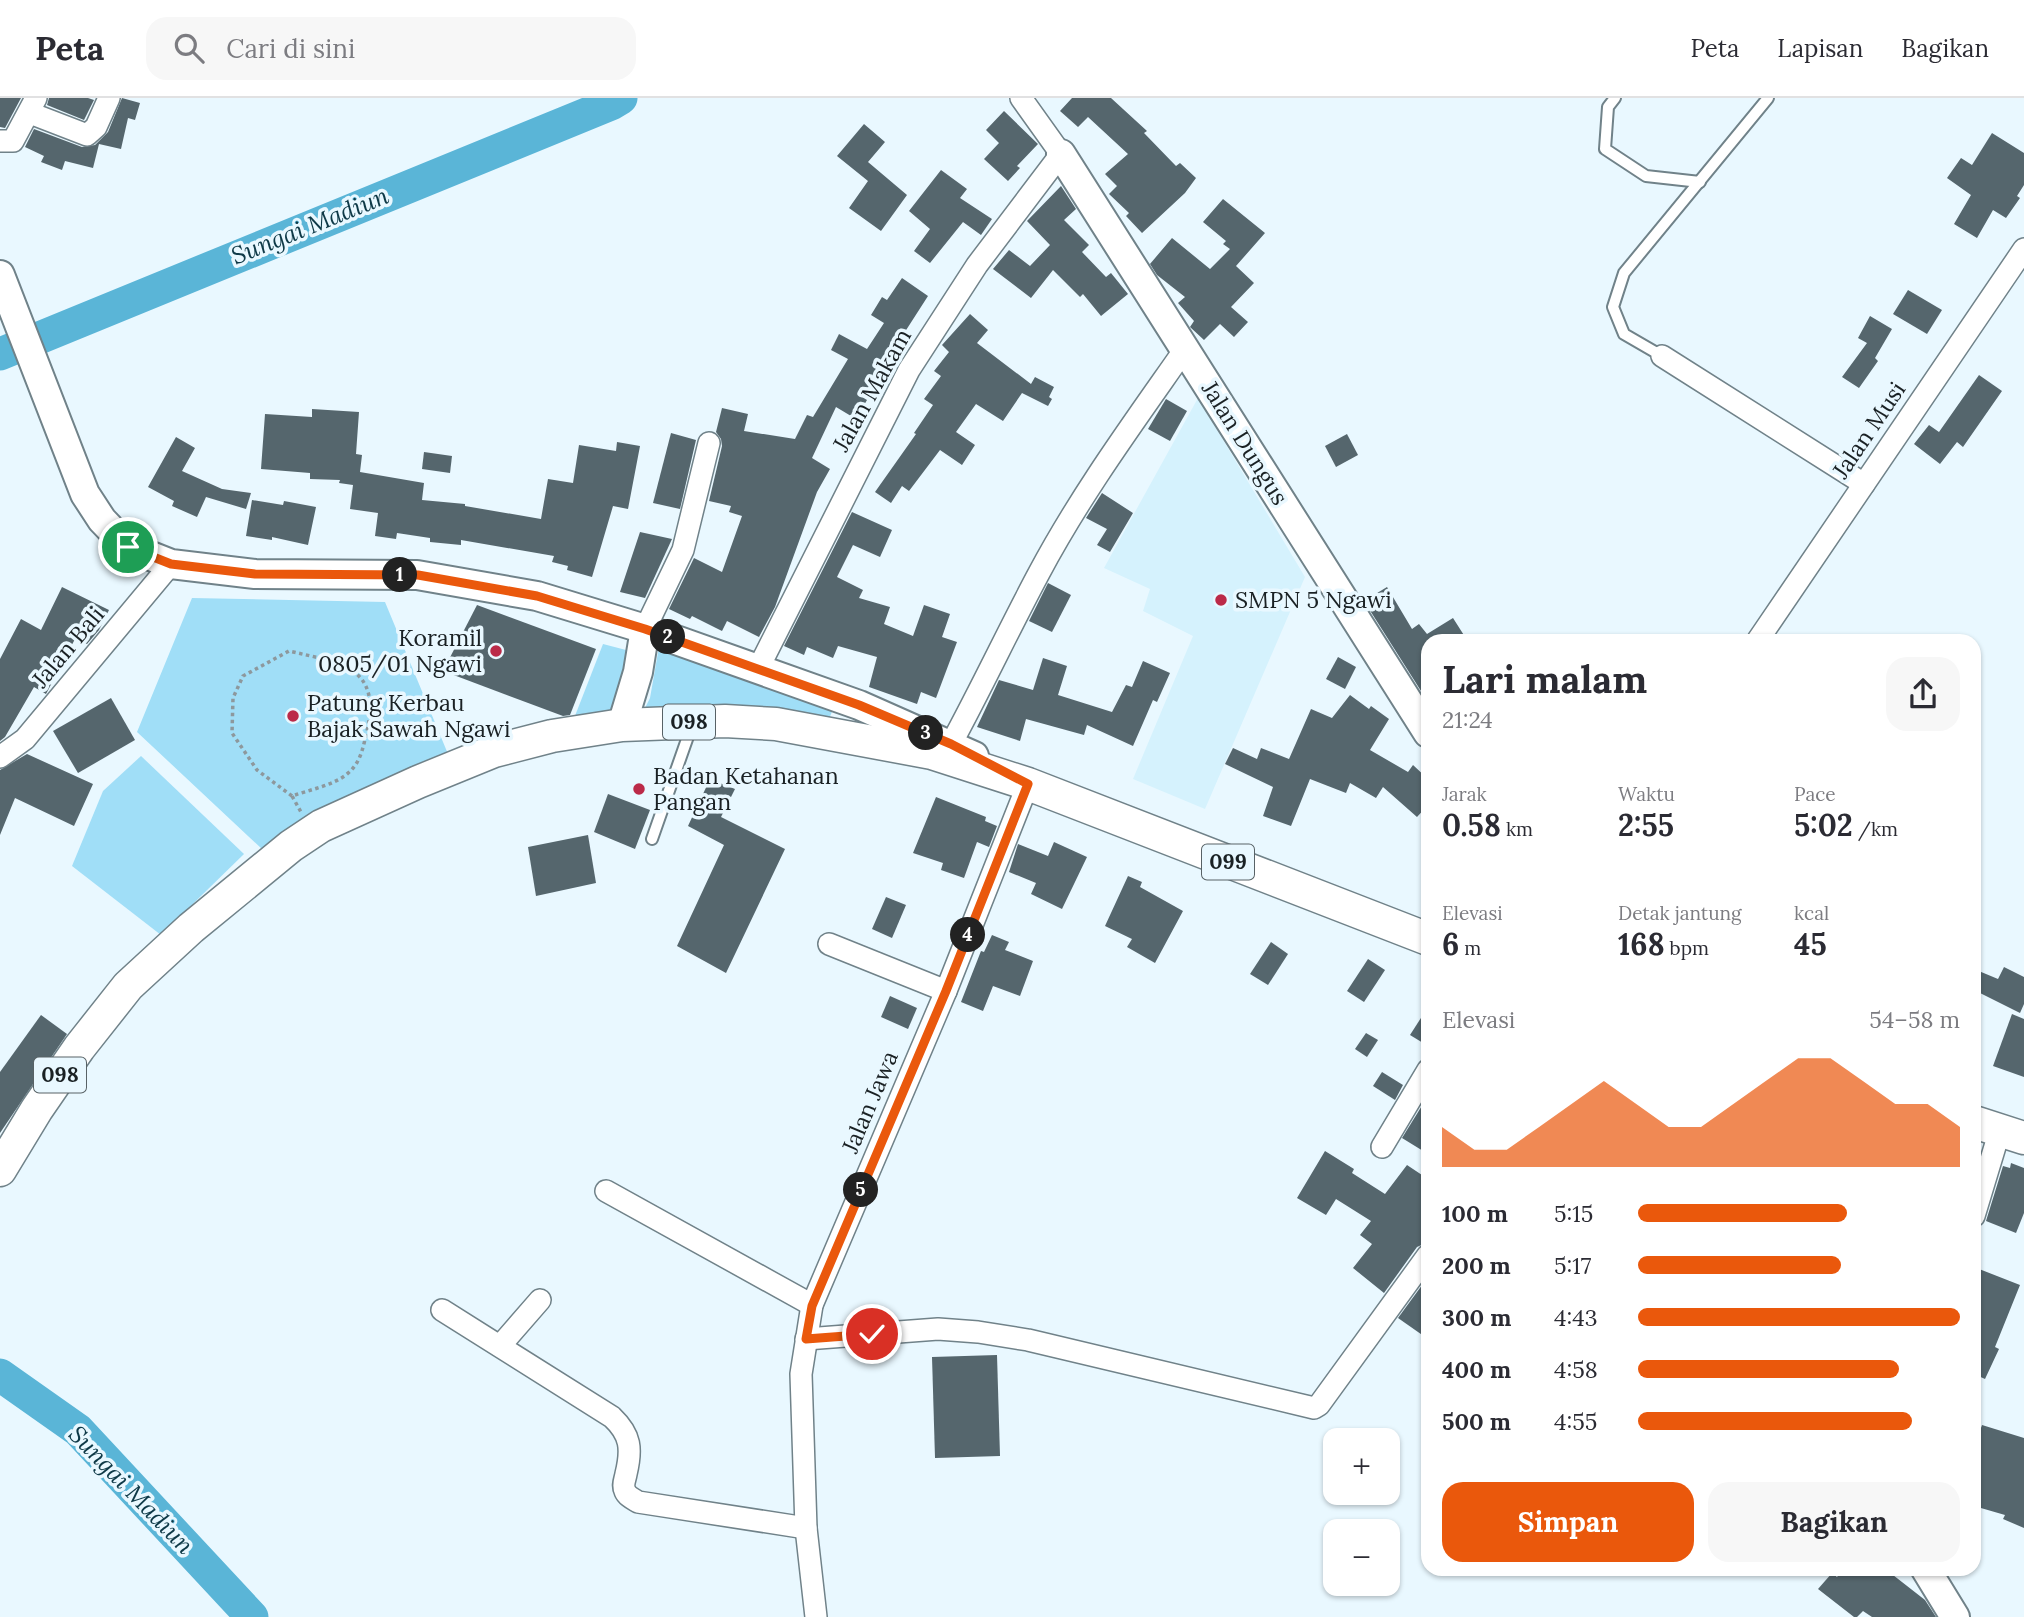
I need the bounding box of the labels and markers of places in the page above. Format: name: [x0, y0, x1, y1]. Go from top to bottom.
pin: [98, 517, 158, 577]
pin: 1: [382, 558, 418, 592]
place label: SMPN 5 Ngawi: [1235, 585, 1392, 614]
marker: SMPN 5 Ngawi: [1213, 592, 1229, 608]
pin: 2: [650, 620, 686, 654]
place label: Koramil 0805/01 Ngawi: [318, 623, 482, 679]
marker: Koramil 0805/01 Ngawi: [488, 643, 504, 659]
place label: Patung Kerbau Bajak Sawah Ngawi: [307, 688, 510, 743]
marker: Patung Kerbau Bajak Sawah Ngawi: [285, 708, 301, 724]
pin: 3: [908, 716, 944, 750]
place label: Badan Ketahanan Pangan: [653, 761, 839, 816]
marker: Badan Ketahanan Pangan: [631, 781, 647, 797]
pin: 4: [950, 918, 986, 952]
pin: 5: [844, 1172, 878, 1208]
pin: [842, 1304, 902, 1364]

